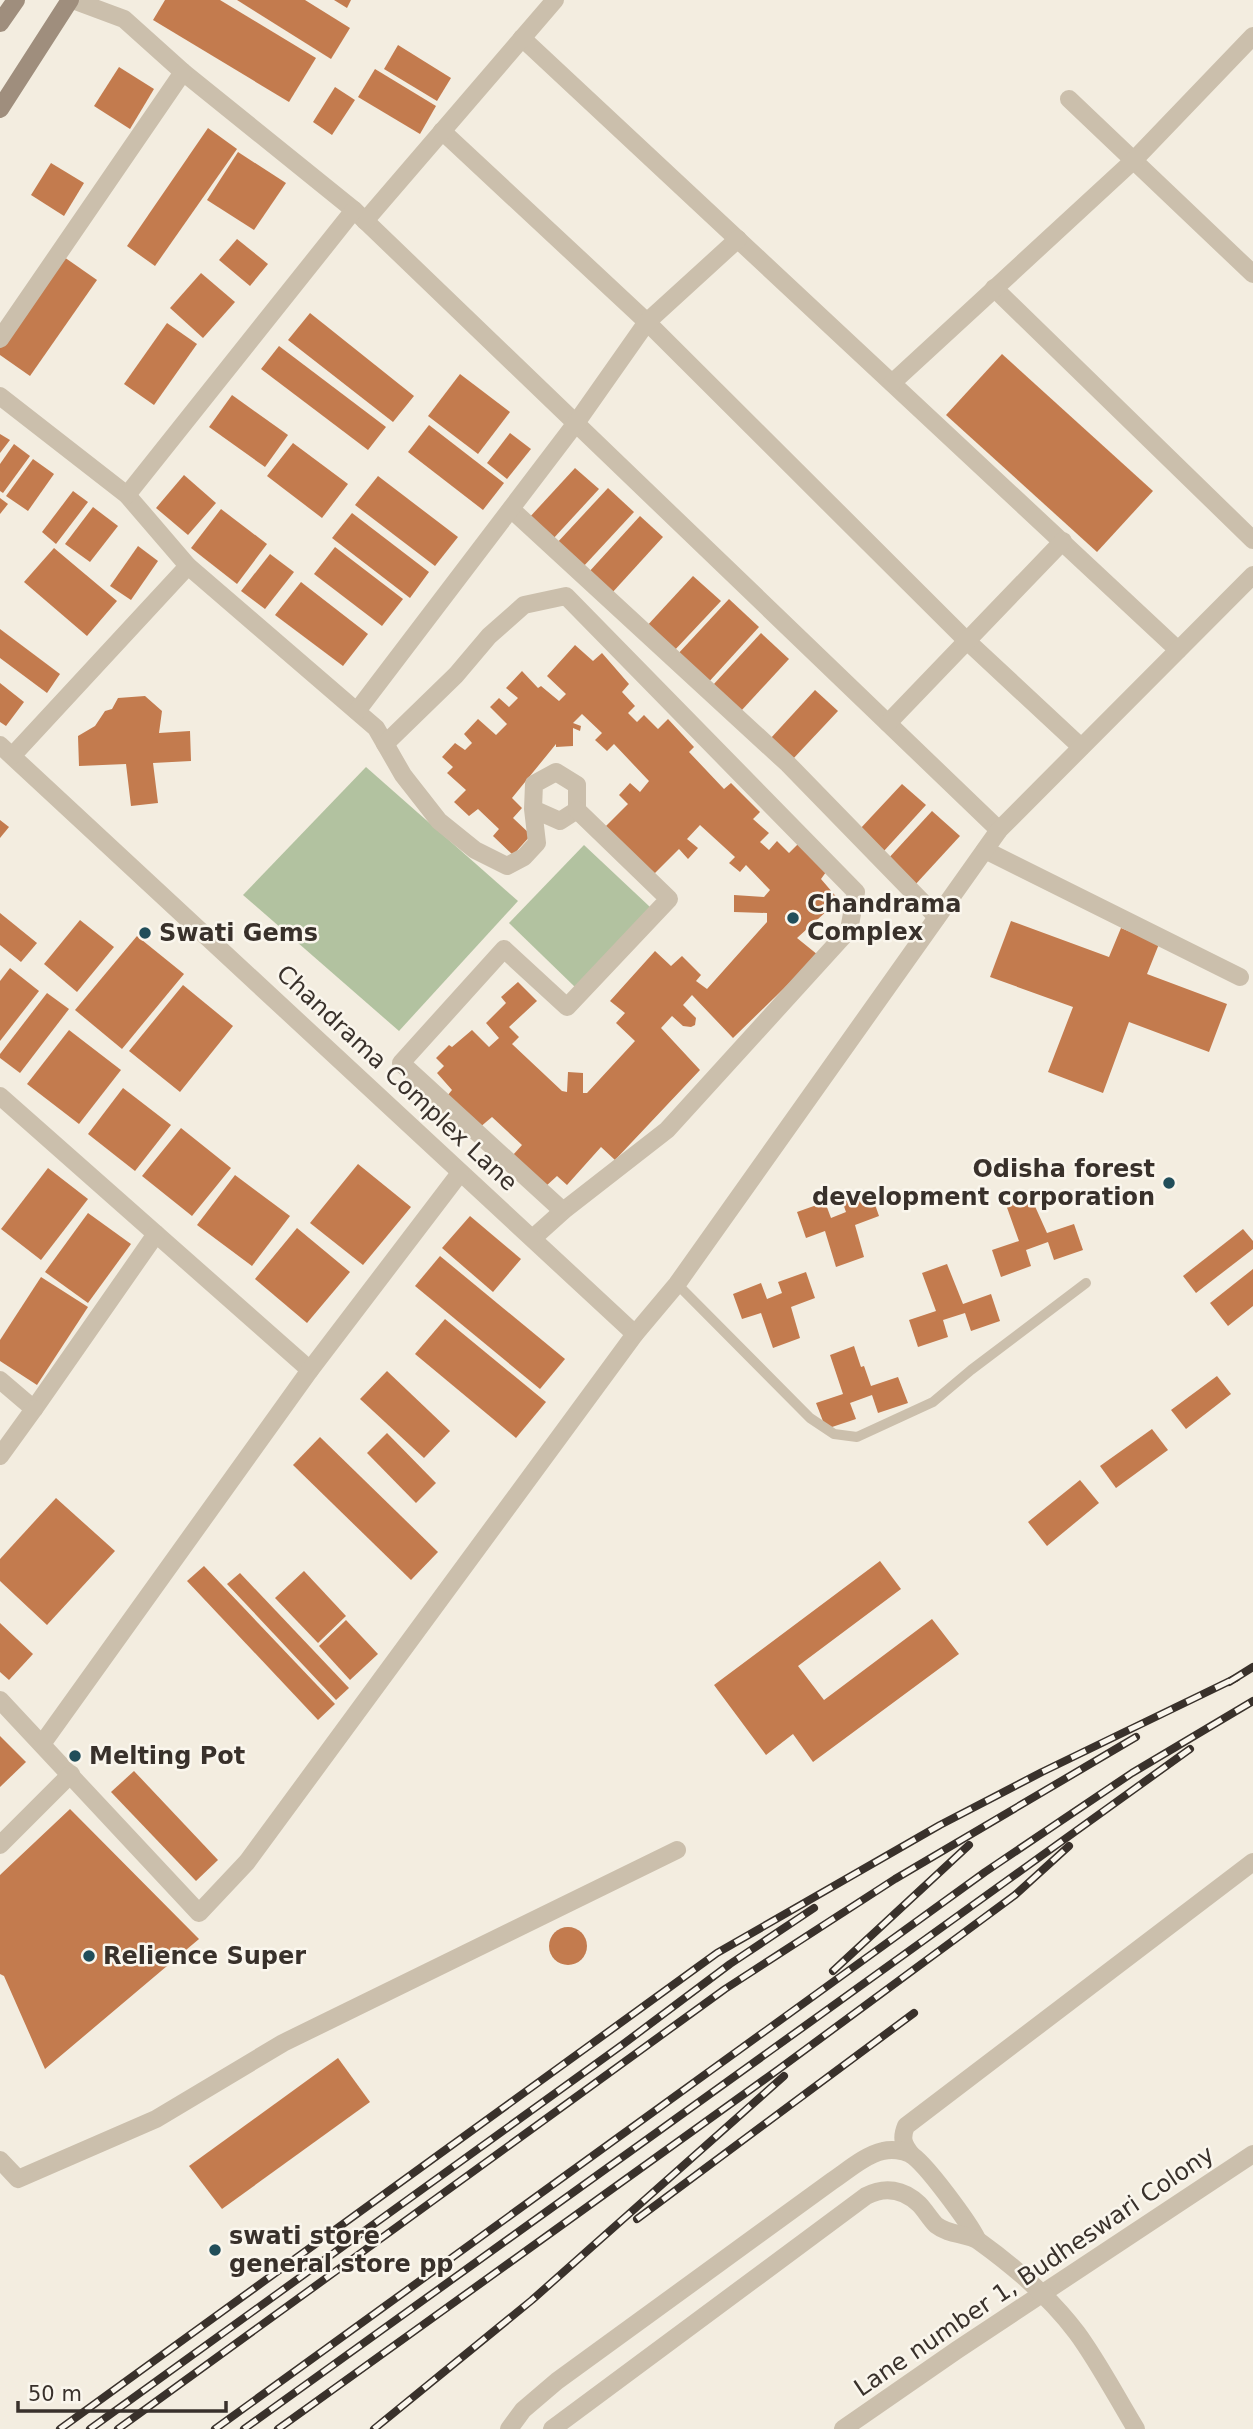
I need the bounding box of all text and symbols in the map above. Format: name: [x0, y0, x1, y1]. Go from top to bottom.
place label: Chandrama Complex: [807, 890, 961, 946]
marker: Chandrama Complex: [785, 910, 801, 926]
place label: Swati Gems: [159, 919, 318, 947]
marker: Swati Gems: [137, 925, 153, 941]
street label: Chandrama Complex Lane: [271, 959, 523, 1197]
place label: Odisha forest development corporation: [812, 1155, 1155, 1211]
marker: Odisha forest development corporation: [1161, 1175, 1177, 1191]
place label: Melting Pot: [89, 1742, 245, 1770]
marker: Melting Pot: [67, 1748, 83, 1764]
place label: Relience Super: [103, 1942, 306, 1970]
marker: Relience Super: [81, 1948, 97, 1964]
street label: Lane number 1, Budheswari Colony: [849, 2140, 1219, 2402]
place label: swati store general store pp: [229, 2222, 454, 2278]
marker: swati store general store pp: [207, 2242, 223, 2258]
scale bar: [18, 2370, 226, 2414]
text: 50 m: [28, 2382, 82, 2406]

